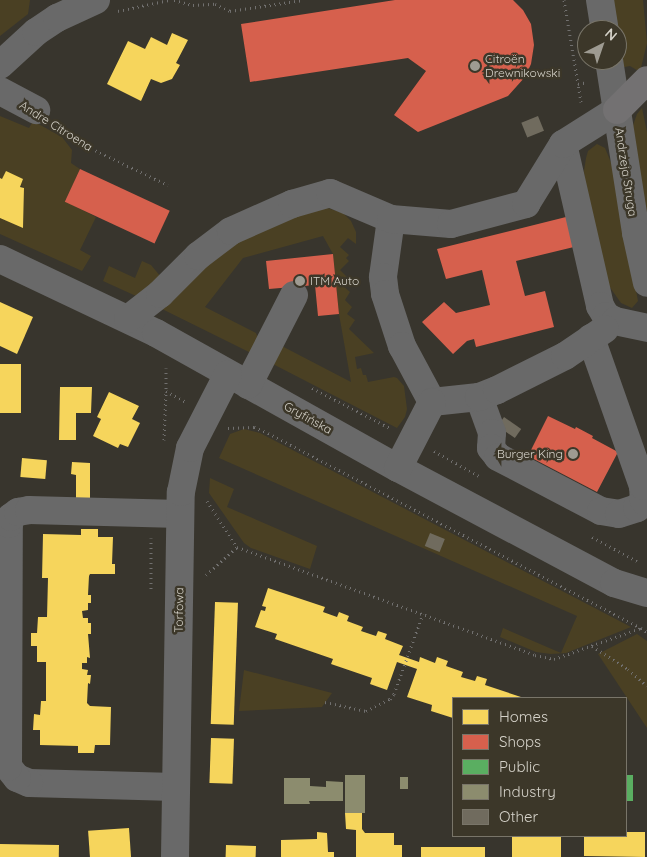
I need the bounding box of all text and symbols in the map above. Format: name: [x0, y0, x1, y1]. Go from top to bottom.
north arrow: [577, 20, 627, 70]
text: N: [601, 24, 621, 45]
place label: Citroën Drewnikowski: [485, 52, 560, 80]
marker: Citroën Drewnikowski: [469, 60, 481, 72]
street label: Andre Citroena: [17, 98, 95, 154]
street label: Andrzeja Struga: [612, 127, 640, 217]
place label: ITM Auto: [310, 274, 359, 288]
marker: ITM Auto: [294, 275, 306, 287]
street label: Gryfińska: [281, 399, 335, 437]
place label: Burger King: [497, 447, 563, 461]
marker: Burger King: [567, 448, 579, 460]
street label: Torfowa: [171, 587, 187, 633]
legend: [452, 697, 627, 837]
text: Homes: [499, 707, 548, 726]
text: Shops: [499, 732, 541, 751]
text: Public: [499, 757, 540, 776]
text: Industry: [499, 782, 556, 801]
text: Other: [499, 807, 538, 826]

